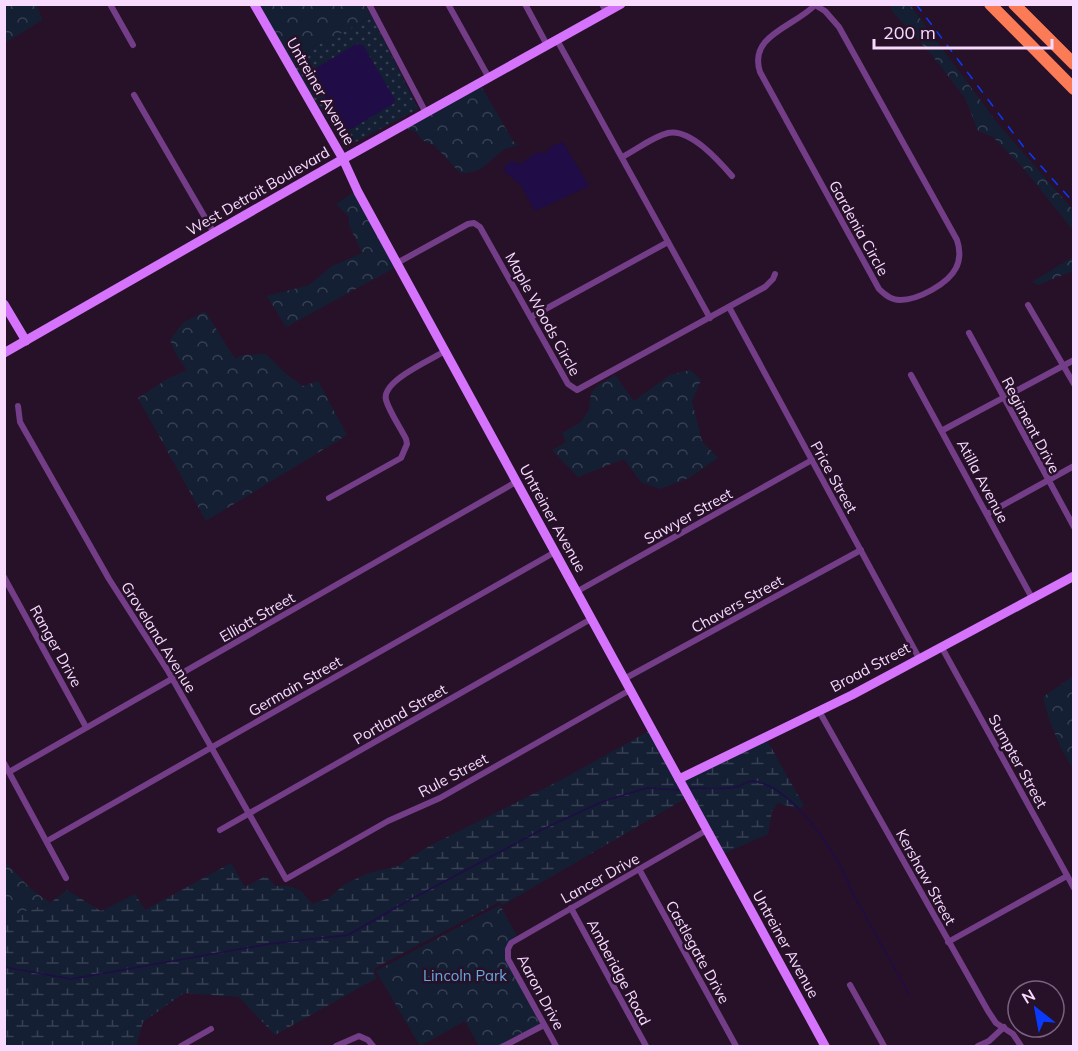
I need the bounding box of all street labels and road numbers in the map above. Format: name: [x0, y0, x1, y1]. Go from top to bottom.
street label: Untreiner Avenue: [283, 34, 359, 148]
street label: West Detroit Boulevard: [183, 142, 333, 240]
street label: Gardenia Circle: [825, 177, 893, 279]
street label: Maple Woods Circle: [501, 249, 585, 379]
street label: Regiment Drive: [998, 374, 1064, 476]
street label: Atilla Avenue: [953, 436, 1013, 526]
street label: Price Street: [806, 438, 862, 516]
street label: Untreiner Avenue: [515, 461, 591, 575]
street label: Sawyer Street: [640, 484, 736, 548]
street label: Chavers Street: [688, 571, 786, 637]
street label: Groveland Avenue: [117, 578, 201, 696]
street label: Elliott Street: [216, 588, 298, 646]
street label: Ranger Drive: [26, 602, 86, 690]
street label: Broad Street: [827, 638, 913, 696]
street label: Germain Street: [245, 652, 345, 720]
street label: Portland Street: [350, 680, 450, 748]
street label: Sumpter Street: [984, 711, 1052, 811]
street label: Rule Street: [415, 749, 491, 801]
street label: Kershaw Street: [892, 826, 960, 928]
street label: Lancer Drive: [557, 849, 643, 907]
street label: Untreiner Avenue: [748, 887, 824, 1001]
street label: Castlegate Drive: [662, 897, 734, 1007]
street label: Amberidge Road: [583, 916, 655, 1028]
street label: Aaron Drive: [513, 951, 569, 1033]

